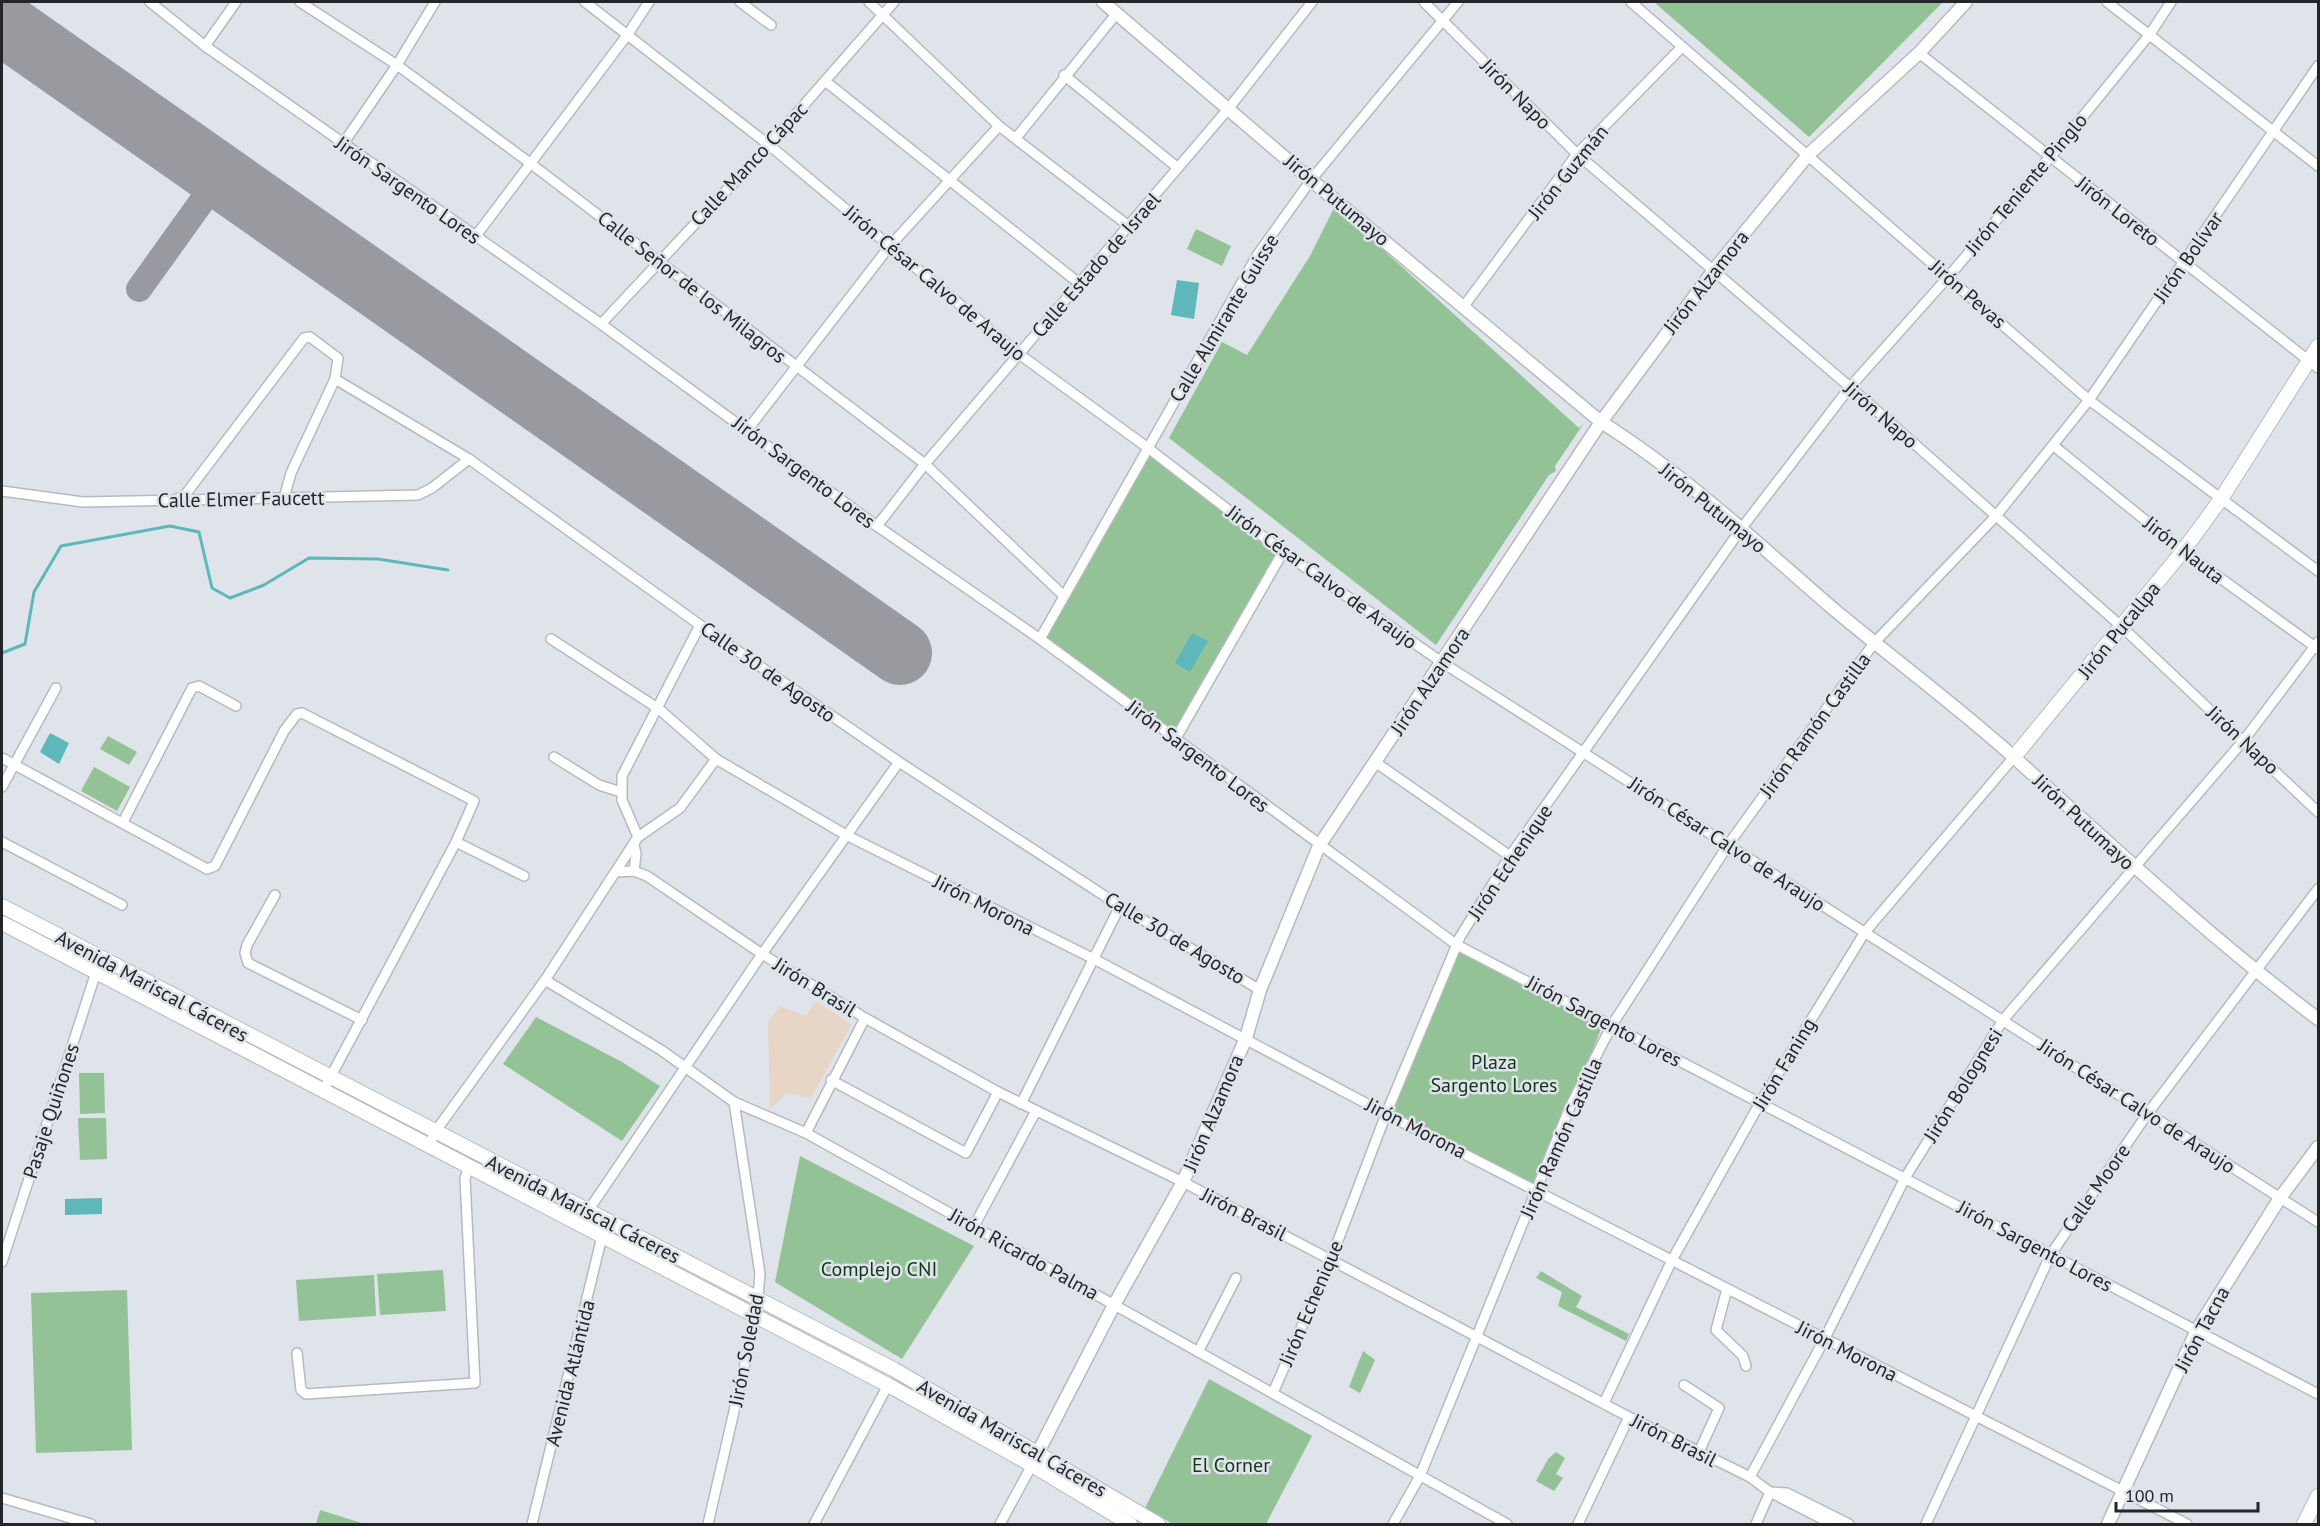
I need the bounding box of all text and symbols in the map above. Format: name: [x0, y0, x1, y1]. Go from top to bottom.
street label: Jirón Napo: [1474, 52, 1557, 135]
street label: Calle Manco Cápac: [685, 96, 813, 232]
street label: Jirón Teniente Pinglo: [1958, 108, 2093, 261]
street label: Jirón Guzmán: [1521, 120, 1614, 225]
street label: Jirón Sargento Lores: [329, 129, 486, 250]
street label: Jirón Putumayo: [1278, 148, 1395, 252]
street label: Jirón Loreto: [2070, 170, 2165, 252]
street label: Calle Estado de Israel: [1026, 187, 1166, 343]
street label: Jirón César Calvo de Araujo: [838, 199, 1031, 367]
street label: Calle Señor de los Milagros: [592, 205, 792, 369]
street label: Jirón Bolívar: [2147, 206, 2229, 308]
street label: Jirón Alzamora: [1657, 225, 1755, 340]
street label: Calle Almirante Guisse: [1163, 229, 1285, 407]
street label: Jirón Pevas: [1924, 253, 2012, 334]
street label: Jirón Napo: [1838, 375, 1923, 454]
street label: Jirón Sargento Lores: [727, 409, 881, 534]
street label: Jirón Putumayo: [1654, 456, 1772, 559]
street label: Calle Elmer Faucett: [157, 485, 325, 513]
street label: Jirón César Calvo de Araujo: [1221, 498, 1422, 655]
street label: Jirón Nauta: [2137, 510, 2230, 590]
street label: Jirón Pucallpa: [2071, 576, 2166, 685]
street label: Calle 30 de Agosto: [695, 616, 841, 728]
street label: Jirón Alzamora: [1384, 622, 1476, 741]
street label: Jirón Ramón Castilla: [1753, 647, 1876, 803]
street label: Jirón Sargento Lores: [1121, 693, 1275, 818]
street label: Jirón Napo: [2201, 699, 2285, 780]
street label: Jirón Putumayo: [2027, 768, 2140, 876]
street label: Jirón César Calvo de Araujo: [1623, 770, 1830, 917]
street label: Jirón Echenique: [1461, 799, 1558, 926]
street label: Jirón Morona: [928, 868, 1039, 942]
street label: Calle 30 de Agosto: [1100, 886, 1250, 990]
street label: Avenida Mariscal Cáceres: [51, 924, 253, 1048]
street label: Jirón Brasil: [768, 951, 861, 1023]
street label: Jirón Sargento Lores: [1521, 969, 1686, 1073]
street label: Jirón Faning: [1746, 1013, 1822, 1116]
street label: Jirón Bolognesi: [1917, 1023, 2008, 1148]
street label: Jirón César Calvo de Araujo: [2033, 1032, 2240, 1179]
street label: Pasaje Quiñones: [17, 1040, 85, 1182]
park label: Plaza Sargento Lores: [1430, 1049, 1558, 1098]
street label: Jirón Alzamora: [1176, 1051, 1249, 1176]
street label: Jirón Ramón Castilla: [1514, 1054, 1608, 1223]
street label: Jirón Morona: [1360, 1091, 1471, 1165]
street label: Calle Moore: [2056, 1139, 2136, 1237]
street label: Avenida Mariscal Cáceres: [481, 1149, 685, 1269]
street label: Jirón Brasil: [1196, 1181, 1291, 1247]
street label: Jirón Sargento Lores: [1952, 1194, 2117, 1298]
street label: Jirón Ricardo Palma: [944, 1202, 1103, 1306]
street label: Jirón Echenique: [1273, 1236, 1349, 1371]
park label: Complejo CNI: [821, 1256, 937, 1282]
street label: Jirón Tacna: [2168, 1282, 2235, 1377]
street label: Jirón Soledad: [722, 1292, 770, 1409]
street label: Avenida Atlántida: [539, 1297, 601, 1449]
street label: Jirón Morona: [1791, 1314, 1902, 1388]
street label: Avenida Mariscal Cáceres: [912, 1373, 1112, 1503]
street label: Jirón Brasil: [1626, 1407, 1721, 1473]
park label: El Corner: [1192, 1452, 1270, 1478]
scale bar: [2116, 1475, 2258, 1513]
text: 100 m: [2125, 1484, 2174, 1507]

